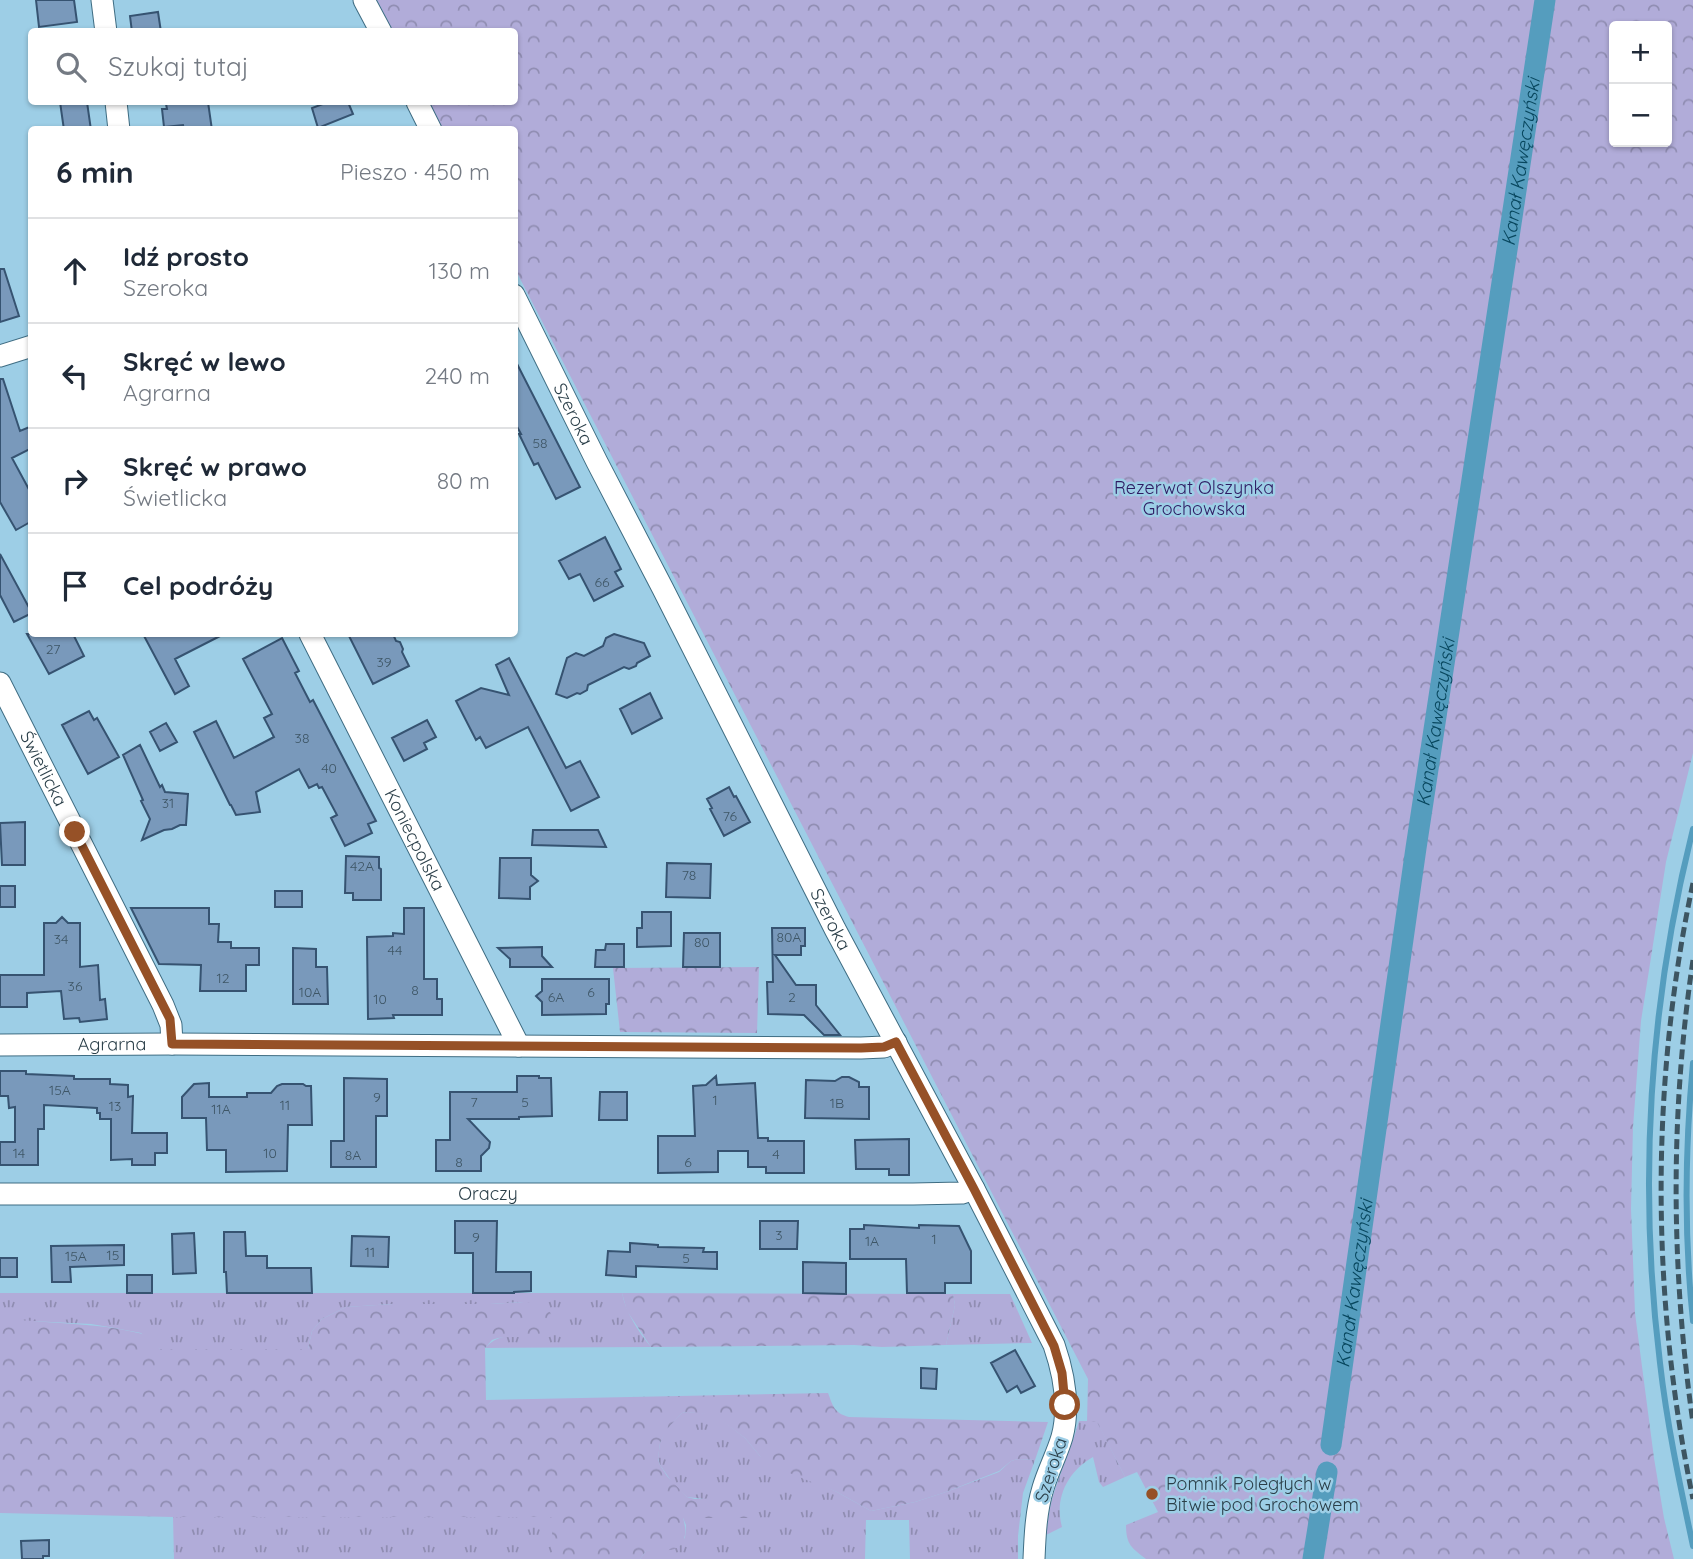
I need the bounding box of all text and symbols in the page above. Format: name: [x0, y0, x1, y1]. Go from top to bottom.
map controls: [1609, 21, 1672, 147]
button: +: [1609, 21, 1672, 84]
search box: [28, 28, 518, 105]
icon: search: [52, 48, 90, 86]
text: Szukaj tutaj: [108, 50, 249, 83]
water label: Kanał Kawęczyński: [1496, 74, 1545, 248]
button: −: [1609, 84, 1672, 147]
text: 6 min: [56, 153, 134, 191]
text: Pieszo · 450 m: [340, 157, 490, 186]
text: Idź prosto: [123, 240, 249, 273]
icon: ahead: [56, 252, 94, 290]
text: 130 m: [428, 256, 490, 285]
text: Szeroka: [123, 273, 208, 302]
text: Skręć w lewo: [123, 345, 286, 378]
icon: left: [56, 357, 94, 395]
text: 240 m: [425, 361, 490, 390]
text: Agrarna: [123, 378, 211, 407]
street label: Szeroka: [549, 379, 599, 449]
house number: 58: [532, 434, 548, 452]
text: Skręć w prawo: [123, 450, 307, 483]
icon: right: [56, 462, 94, 500]
text: 80 m: [437, 466, 490, 495]
park label: Rezerwat Olszynka Grochowska: [1114, 476, 1274, 520]
text: Świetlicka: [123, 483, 227, 512]
icon: arrive: [56, 567, 94, 605]
text: Cel podróży: [123, 569, 273, 602]
house number: 66: [594, 573, 610, 591]
water label: Kanał Kawęczyński: [1410, 635, 1460, 808]
house number: 27: [46, 640, 60, 658]
house number: 39: [376, 653, 392, 671]
street label: Świetlicka: [15, 727, 72, 810]
house number: 38: [295, 729, 309, 747]
house number: 40: [321, 759, 337, 777]
street label: Koniecpolska: [380, 785, 450, 895]
house number: 31: [162, 794, 174, 812]
house number: 76: [723, 807, 738, 825]
route end: [59, 816, 90, 847]
house number: 42A: [350, 857, 374, 875]
house number: 78: [682, 866, 696, 884]
street label: Szeroka: [805, 884, 856, 954]
house number: 80A: [777, 928, 801, 946]
house number: 34: [54, 930, 68, 948]
house number: 80: [694, 933, 710, 951]
house number: 44: [388, 941, 402, 959]
house number: 12: [217, 969, 230, 987]
house number: 36: [68, 977, 83, 995]
house number: 8: [411, 981, 419, 999]
house number: 10A: [299, 983, 321, 1001]
house number: 6: [587, 983, 595, 1001]
house number: 6A: [548, 988, 564, 1006]
house number: 2: [788, 988, 796, 1006]
house number: 10: [373, 990, 387, 1008]
street label: Agrarna: [78, 1032, 146, 1056]
house number: 15A: [49, 1081, 71, 1099]
house number: 9: [373, 1088, 381, 1106]
house number: 1: [712, 1091, 718, 1109]
house number: 7: [470, 1093, 478, 1111]
house number: 5: [521, 1093, 529, 1111]
house number: 1B: [830, 1094, 844, 1112]
house number: 11: [280, 1096, 290, 1114]
house number: 13: [109, 1097, 121, 1115]
house number: 11A: [211, 1100, 231, 1118]
house number: 14: [13, 1144, 25, 1162]
house number: 10: [263, 1144, 277, 1162]
house number: 4: [772, 1145, 780, 1163]
house number: 8A: [345, 1146, 361, 1164]
house number: 8: [455, 1153, 463, 1171]
house number: 6: [684, 1153, 692, 1171]
street label: Oraczy: [458, 1182, 518, 1205]
water label: Kanał Kawęczyński: [1330, 1196, 1378, 1369]
house number: 3: [775, 1226, 783, 1244]
house number: 9: [472, 1228, 480, 1246]
house number: 1: [931, 1230, 937, 1248]
house number: 1A: [865, 1232, 879, 1250]
house number: 11: [365, 1243, 375, 1261]
house number: 15: [107, 1246, 119, 1264]
house number: 15A: [65, 1247, 87, 1265]
house number: 5: [682, 1249, 690, 1267]
route start: [1049, 1389, 1080, 1420]
street label: Szeroka: [1029, 1435, 1072, 1505]
place label: Pomnik Poległych w Bitwie pod Grochowem: [1166, 1472, 1359, 1516]
marker: Pomnik Poległych w Bitwie pod Grochowem: [1144, 1486, 1160, 1502]

